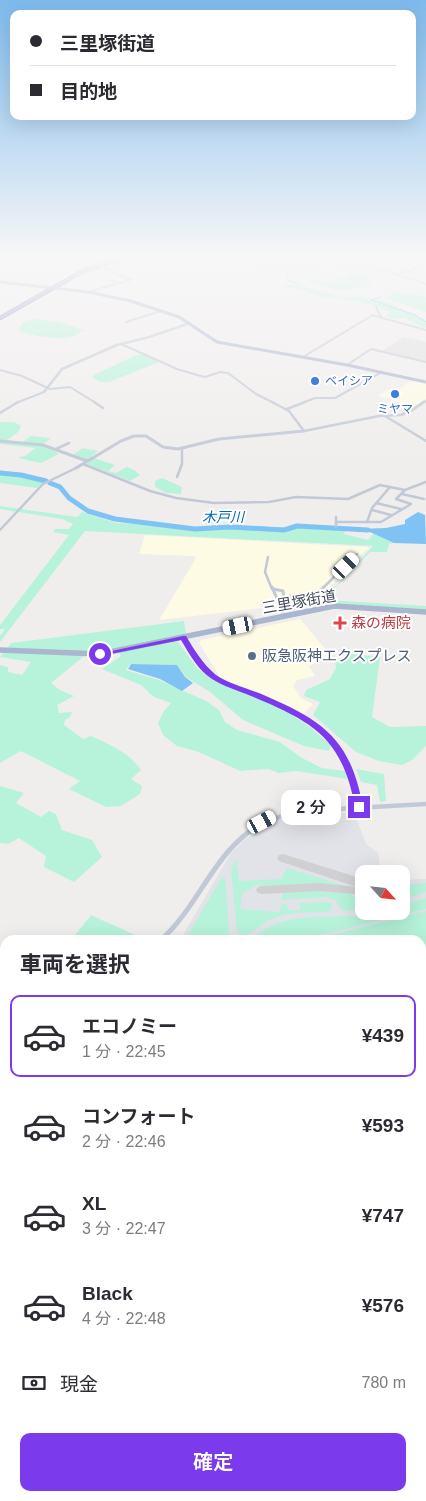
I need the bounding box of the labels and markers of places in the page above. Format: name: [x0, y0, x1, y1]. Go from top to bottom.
place label: ベイシア: [325, 374, 373, 388]
marker: ベイシア: [309, 375, 321, 387]
marker: ミヤマ: [389, 388, 401, 400]
place label: ミヤマ: [377, 402, 413, 416]
place label: 森の病院: [351, 614, 411, 631]
marker: 森の病院: [333, 616, 347, 630]
place label: 阪急阪神エクスプレス: [262, 647, 412, 664]
marker: 阪急阪神エクスプレス: [246, 650, 258, 662]

